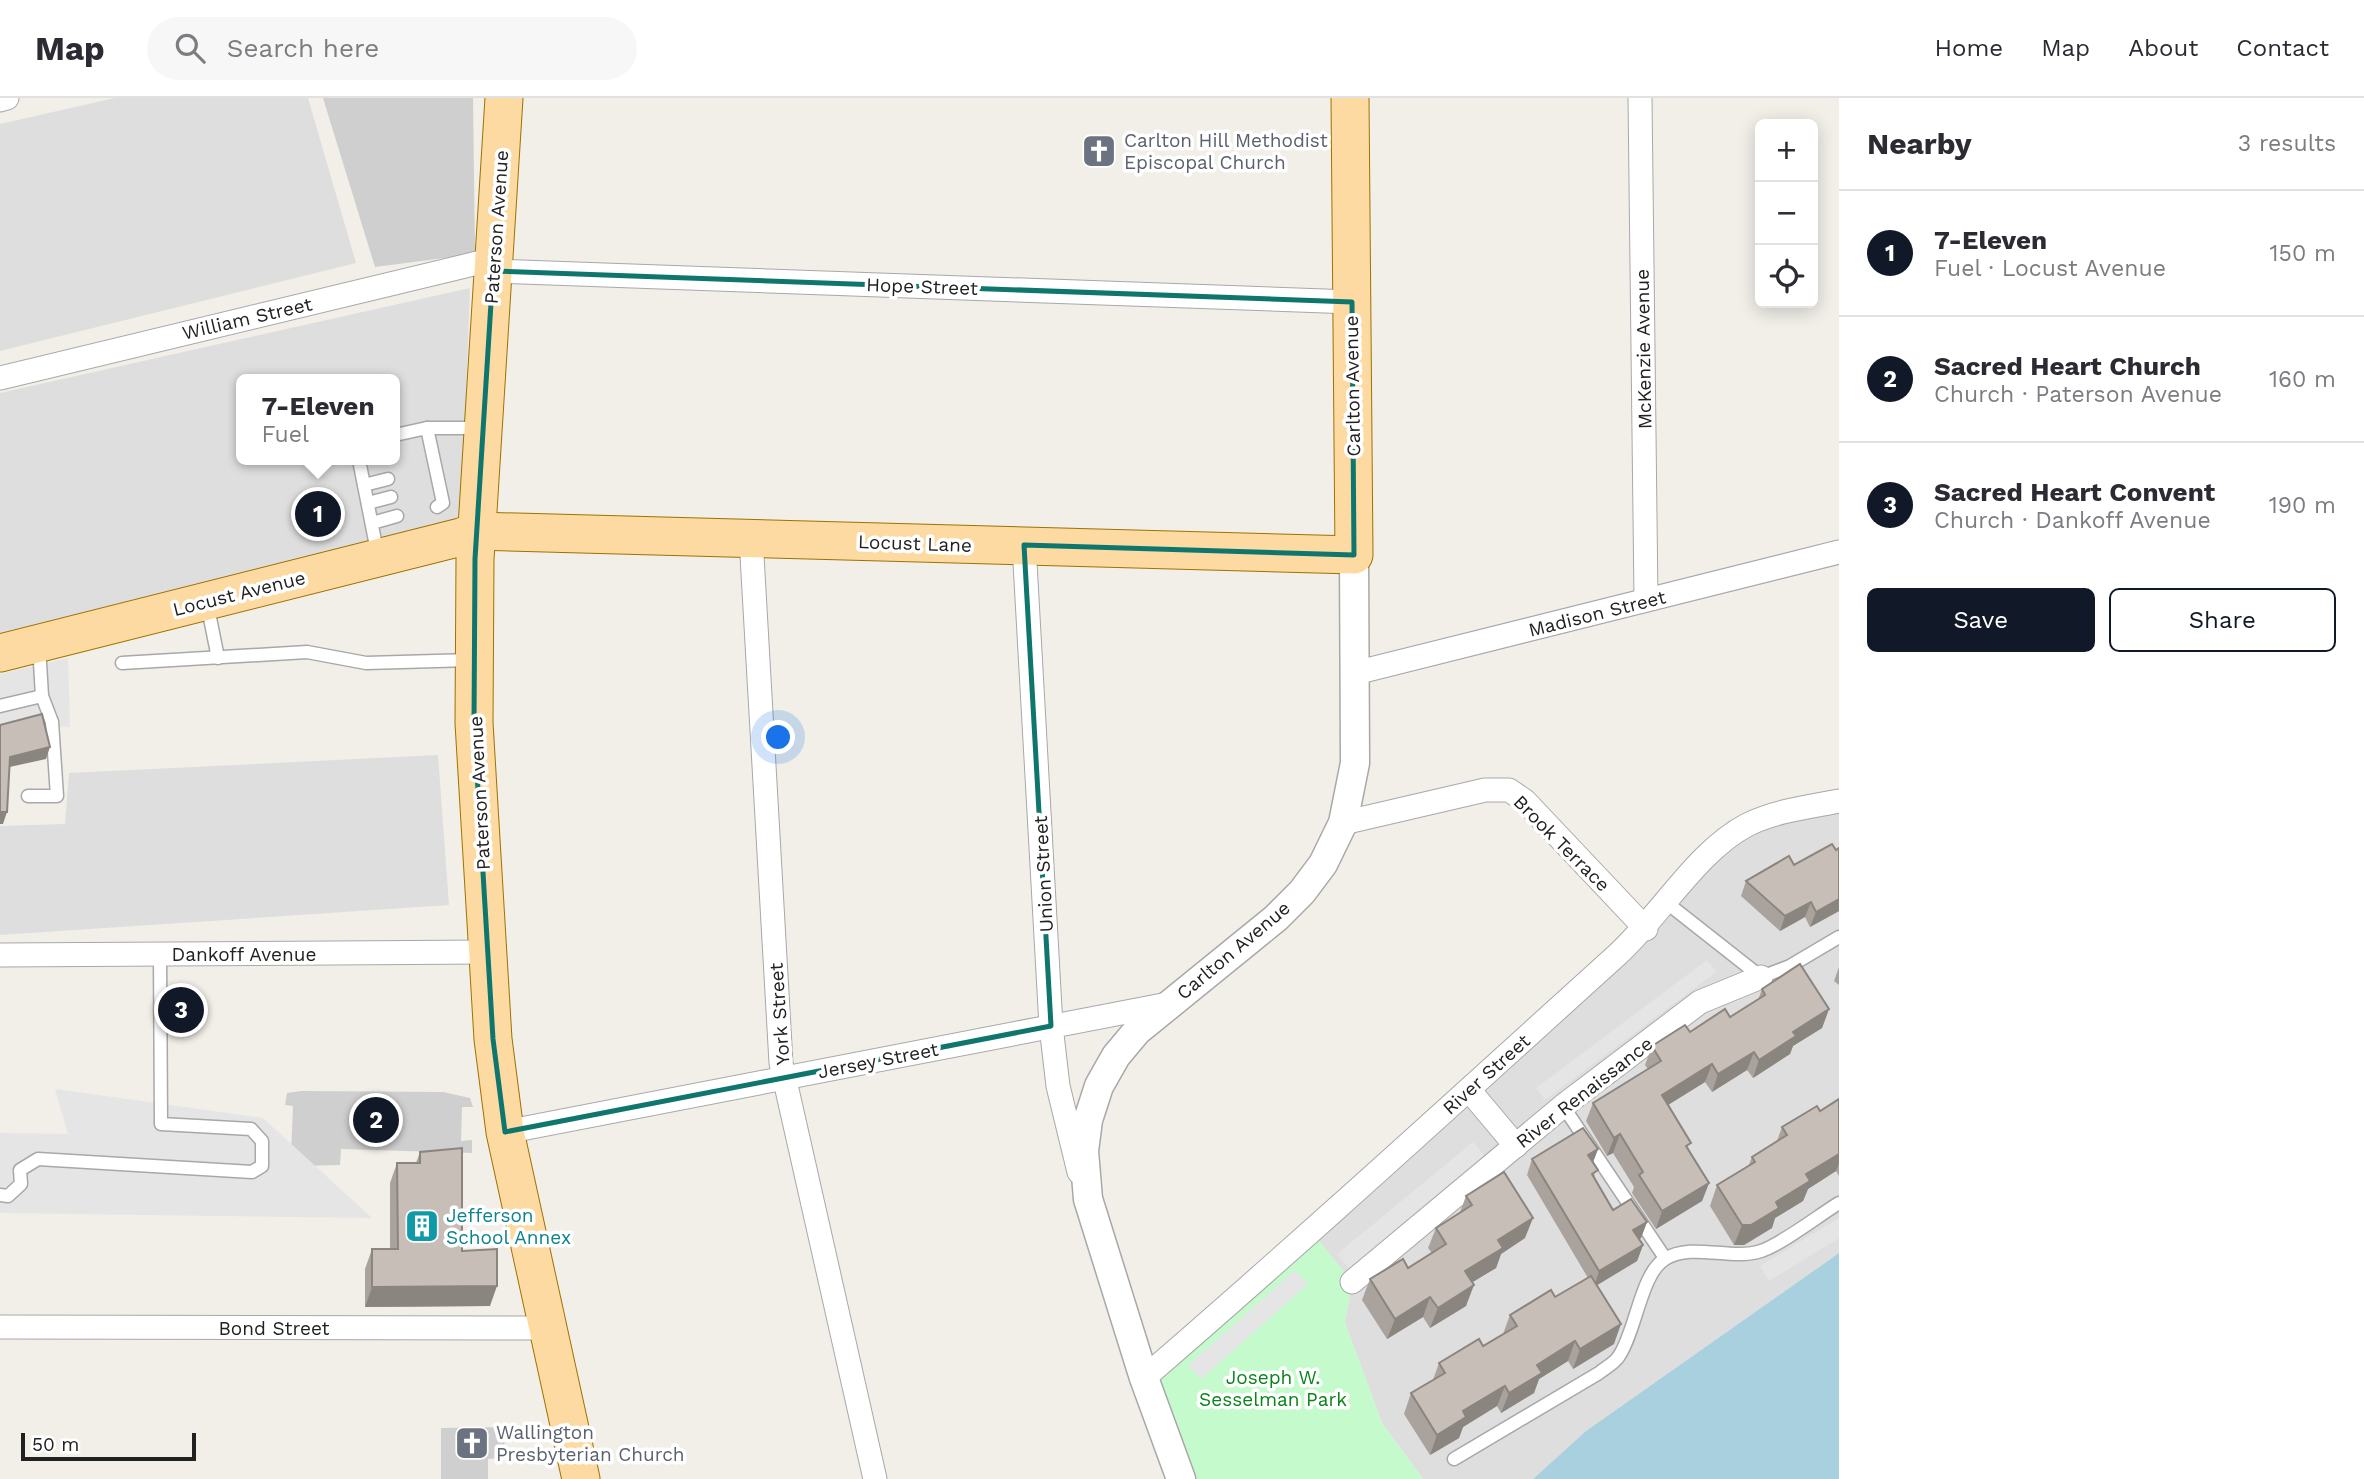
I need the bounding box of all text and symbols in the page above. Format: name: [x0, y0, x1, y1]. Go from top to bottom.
search box: [147, 17, 637, 80]
text: Map: [35, 29, 105, 68]
icon: search: [171, 29, 209, 67]
text: Search here: [227, 33, 379, 63]
text: Home: [1935, 34, 2003, 62]
text: Map: [2041, 34, 2090, 62]
text: About: [2128, 34, 2198, 62]
text: Contact: [2236, 34, 2329, 62]
map controls: [1755, 119, 1818, 308]
button: +: [1755, 119, 1818, 182]
text: Nearby: [1867, 126, 1972, 161]
place label: Carlton Hill Methodist Episcopal Church: [1124, 129, 1328, 174]
text: 3 results: [2238, 130, 2336, 157]
church icon: Carlton Hill Methodist Episcopal Church: [1080, 132, 1118, 170]
street label: Paterson Avenue: [480, 149, 513, 305]
button: −: [1755, 182, 1818, 245]
text: 7-Eleven: [1934, 225, 2047, 255]
text: 1: [1885, 240, 1895, 267]
text: 150 m: [2270, 240, 2336, 267]
button: locate: [1755, 245, 1818, 308]
text: Fuel · Locust Avenue: [1934, 255, 2166, 282]
street label: McKenzie Avenue: [1631, 269, 1656, 429]
street label: Hope Street: [866, 273, 978, 300]
street label: William Street: [180, 292, 314, 345]
street label: Carlton Avenue: [1340, 315, 1365, 457]
text: Sacred Heart Church: [1934, 351, 2201, 381]
text: 2: [1883, 366, 1897, 393]
text: 160 m: [2269, 366, 2336, 393]
popup: [236, 374, 400, 465]
text: Church · Paterson Avenue: [1934, 381, 2222, 408]
text: 7-Eleven: [261, 391, 375, 421]
text: Fuel: [261, 421, 309, 448]
text: Sacred Heart Convent: [1934, 477, 2215, 507]
pin: 1: [295, 488, 341, 540]
text: 3: [1883, 492, 1897, 519]
text: 190 m: [2269, 492, 2336, 519]
text: Church · Dankoff Avenue: [1934, 507, 2211, 534]
street label: Locust Lane: [858, 530, 972, 557]
street label: Locust Avenue: [170, 566, 308, 621]
street label: Madison Street: [1526, 585, 1668, 642]
button: Save: [1867, 588, 2095, 652]
button: Share: [2109, 588, 2336, 652]
street label: Paterson Avenue: [464, 715, 495, 871]
your location: [761, 720, 795, 754]
street label: Brook Terrace: [1509, 790, 1615, 896]
street label: Union Street: [1029, 815, 1058, 933]
street label: Carlton Avenue: [1172, 896, 1295, 1005]
street label: Dankoff Avenue: [172, 943, 316, 966]
street label: York Street: [764, 962, 795, 1066]
pin: 3: [158, 984, 204, 1036]
street label: River Street: [1438, 1029, 1535, 1120]
street label: River Renaissance: [1511, 1032, 1657, 1153]
street label: Jersey Street: [816, 1038, 940, 1083]
pin: 2: [353, 1094, 399, 1146]
place label: Jefferson School Annex: [446, 1204, 571, 1249]
building icon: Jefferson School Annex: [403, 1207, 441, 1245]
street label: Bond Street: [218, 1317, 330, 1340]
park label: Joseph W. Sesselman Park: [1199, 1366, 1347, 1411]
place label: Wallington Presbyterian Church: [496, 1421, 685, 1466]
church icon: Wallington Presbyterian Church: [453, 1424, 491, 1462]
scale bar: [21, 1430, 196, 1462]
text: 50 m: [32, 1433, 79, 1456]

